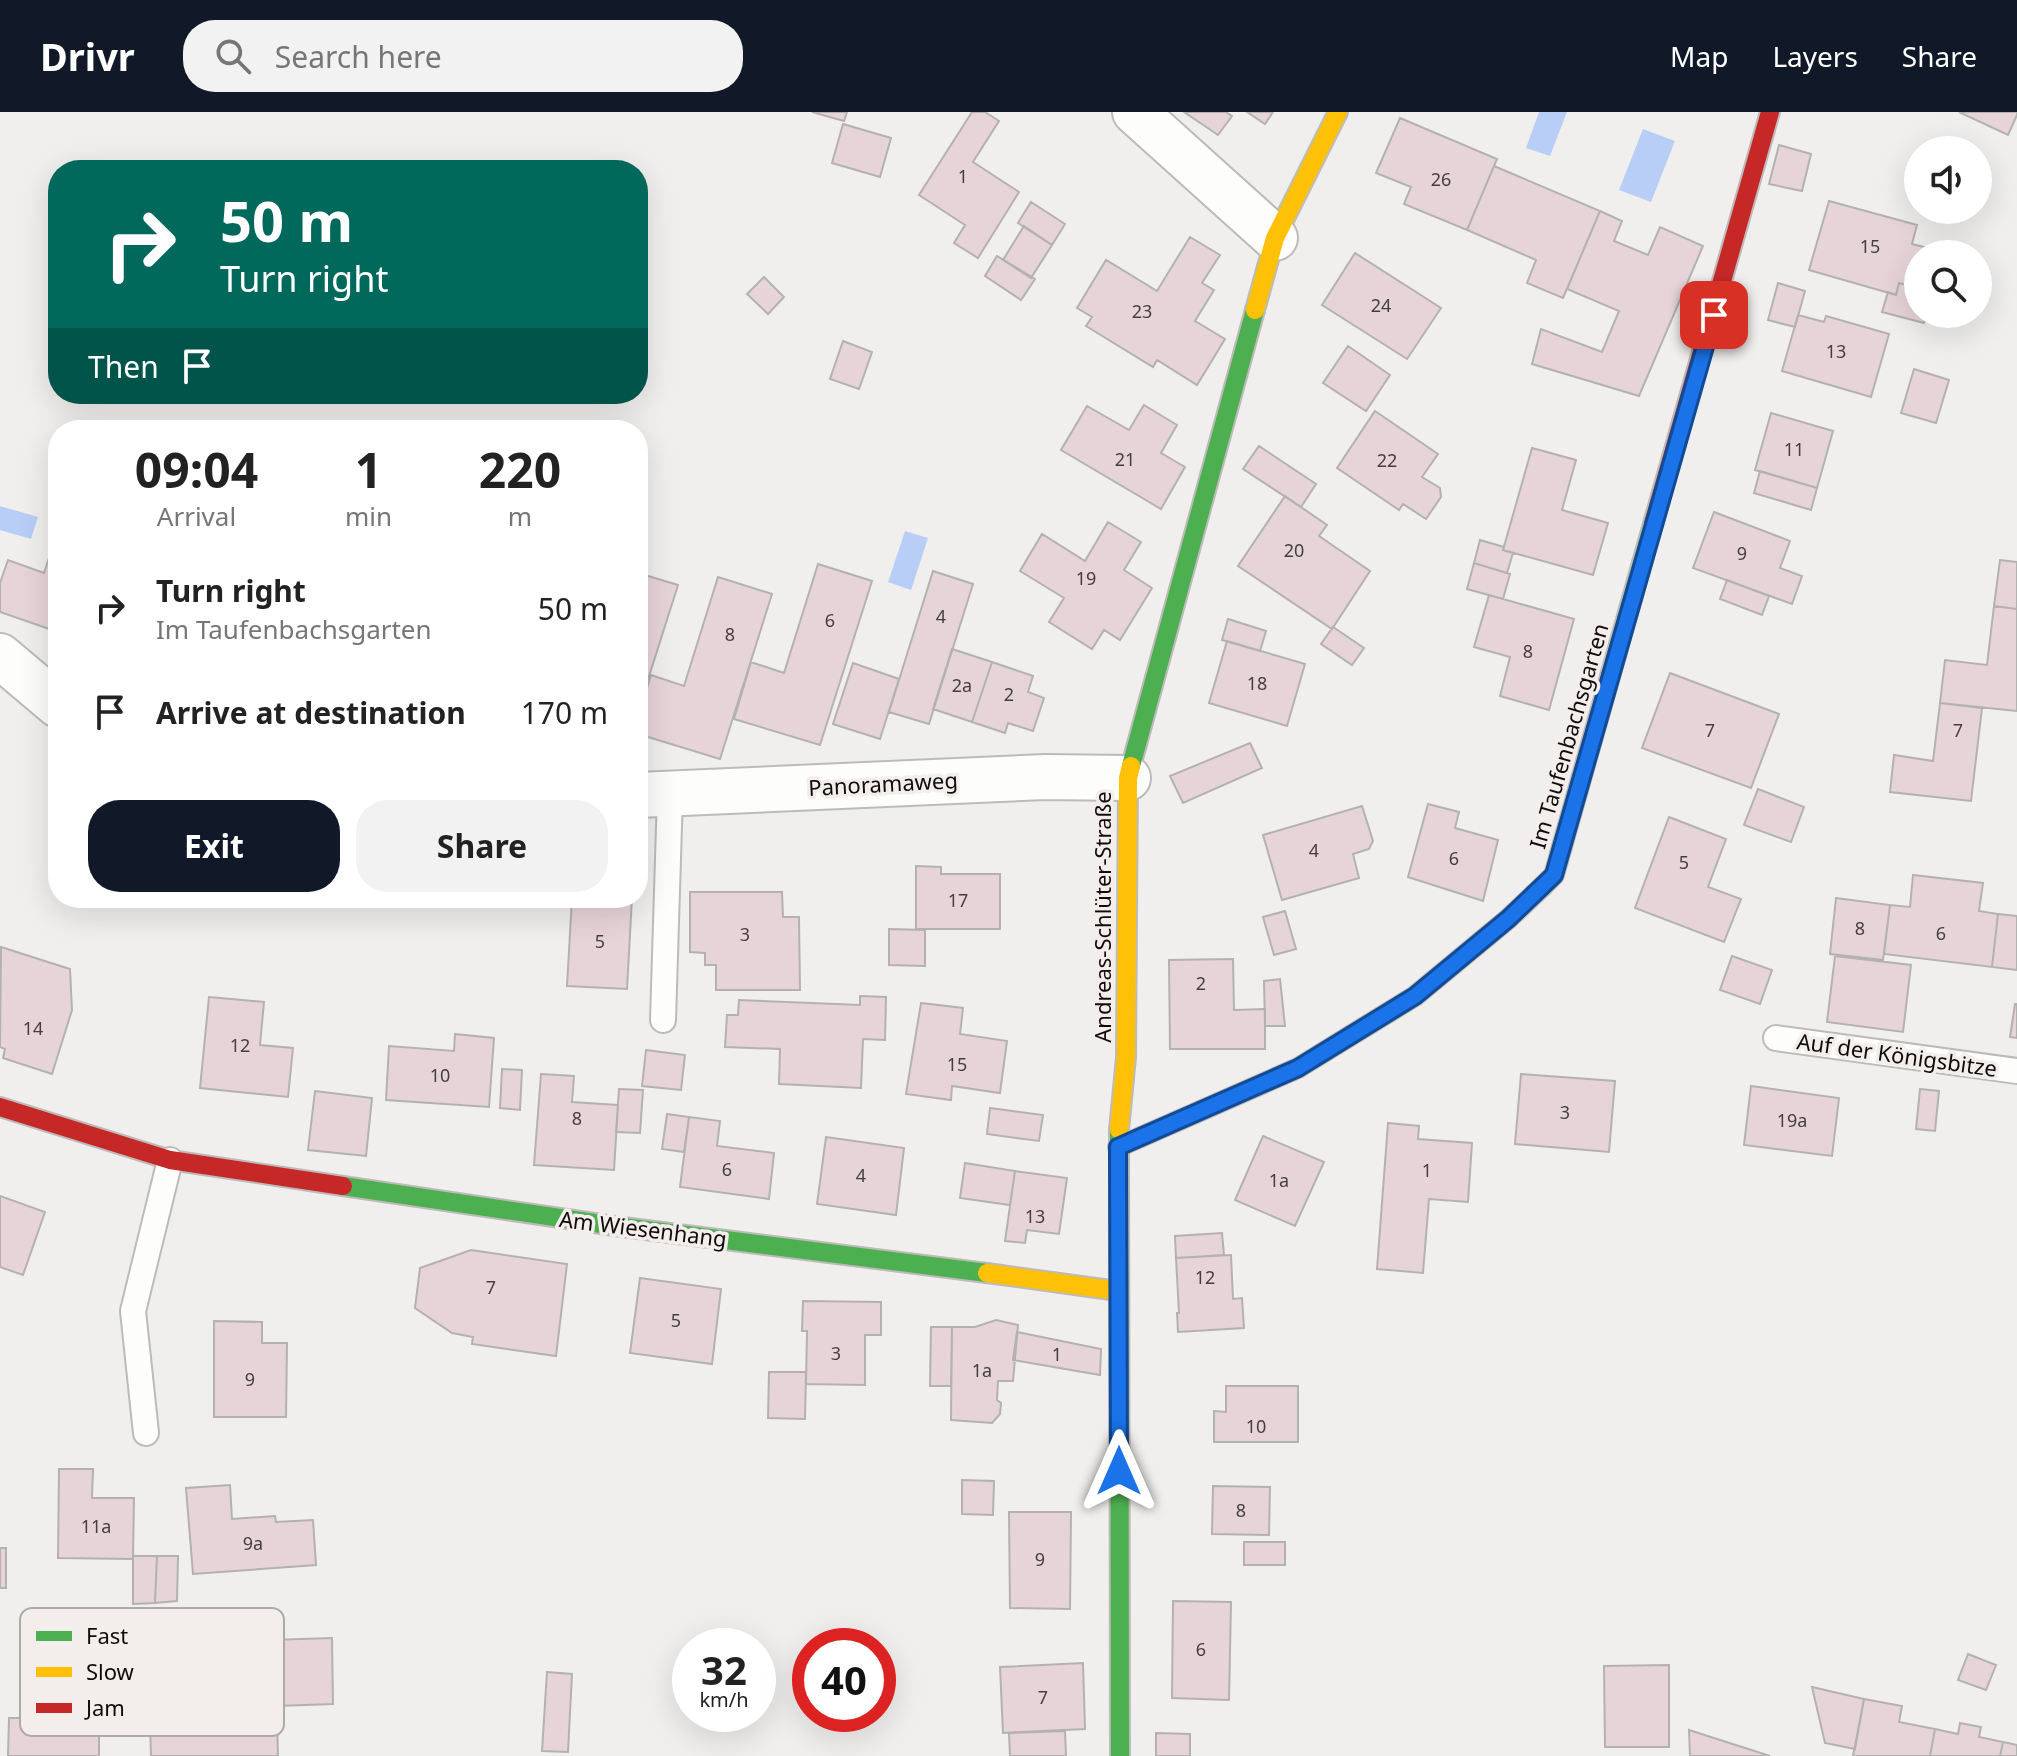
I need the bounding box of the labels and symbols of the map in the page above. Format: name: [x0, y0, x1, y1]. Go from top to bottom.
house number: 1: [958, 164, 968, 188]
house number: 26: [1431, 167, 1451, 191]
house number: 15: [1860, 234, 1880, 258]
pin: [1680, 281, 1748, 349]
house number: 24: [1371, 293, 1391, 317]
house number: 23: [1132, 299, 1152, 323]
house number: 13: [1826, 339, 1846, 363]
house number: 11: [1784, 437, 1804, 461]
house number: 21: [1115, 447, 1135, 471]
house number: 22: [1377, 448, 1397, 472]
house number: 20: [1284, 538, 1304, 562]
house number: 9: [1737, 541, 1747, 565]
house number: 19: [1076, 566, 1096, 590]
house number: 4: [936, 604, 946, 628]
house number: 6: [825, 608, 835, 632]
street label: Im Taufenbachsgarten: [1521, 620, 1615, 852]
house number: 8: [725, 622, 735, 646]
house number: 8: [1523, 639, 1533, 663]
house number: 18: [1247, 671, 1267, 695]
house number: 2a: [952, 673, 972, 697]
house number: 2: [1004, 682, 1014, 706]
house number: 7: [1705, 718, 1715, 742]
house number: 7: [1953, 718, 1963, 742]
street label: Panoramaweg: [807, 764, 958, 802]
street label: Andreas-Schlüter-Straße: [1087, 791, 1117, 1043]
house number: 4: [1309, 838, 1319, 862]
house number: 6: [1449, 846, 1459, 870]
house number: 5: [1679, 850, 1689, 874]
house number: 17: [948, 888, 968, 912]
house number: 8: [1855, 916, 1865, 940]
house number: 6: [1936, 921, 1946, 945]
house number: 3: [740, 922, 750, 946]
house number: 5: [595, 929, 605, 953]
house number: 2: [1196, 971, 1206, 995]
house number: 14: [23, 1016, 43, 1040]
street label: Auf der Königsbitze: [1795, 1025, 1999, 1083]
house number: 12: [230, 1033, 250, 1057]
house number: 15: [947, 1052, 967, 1076]
house number: 10: [430, 1063, 450, 1087]
house number: 3: [1560, 1100, 1570, 1124]
house number: 8: [572, 1106, 582, 1130]
house number: 19a: [1777, 1108, 1807, 1132]
house number: 6: [722, 1157, 732, 1181]
house number: 1: [1422, 1158, 1432, 1182]
house number: 4: [856, 1163, 866, 1187]
house number: 1a: [1269, 1168, 1289, 1192]
street label: Am Wiesenhang: [558, 1203, 729, 1253]
house number: 13: [1025, 1204, 1045, 1228]
house number: 12: [1195, 1265, 1215, 1289]
house number: 7: [486, 1275, 496, 1299]
house number: 5: [671, 1308, 681, 1332]
house number: 3: [831, 1341, 841, 1365]
house number: 1: [1052, 1342, 1062, 1366]
house number: 1a: [972, 1358, 992, 1382]
house number: 9: [245, 1367, 255, 1391]
house number: 10: [1246, 1414, 1266, 1438]
position arrow: [1077, 1429, 1161, 1513]
house number: 8: [1236, 1498, 1246, 1522]
house number: 11a: [81, 1514, 111, 1538]
house number: 9a: [243, 1531, 263, 1555]
house number: 9: [1035, 1547, 1045, 1571]
legend: [20, 1608, 284, 1736]
text: Fast: [86, 1620, 128, 1650]
speed limit sign: 40: [792, 1628, 896, 1732]
house number: 6: [1196, 1637, 1206, 1661]
text: Slow: [86, 1656, 135, 1686]
house number: 7: [1038, 1685, 1048, 1709]
text: Jam: [84, 1692, 125, 1722]

